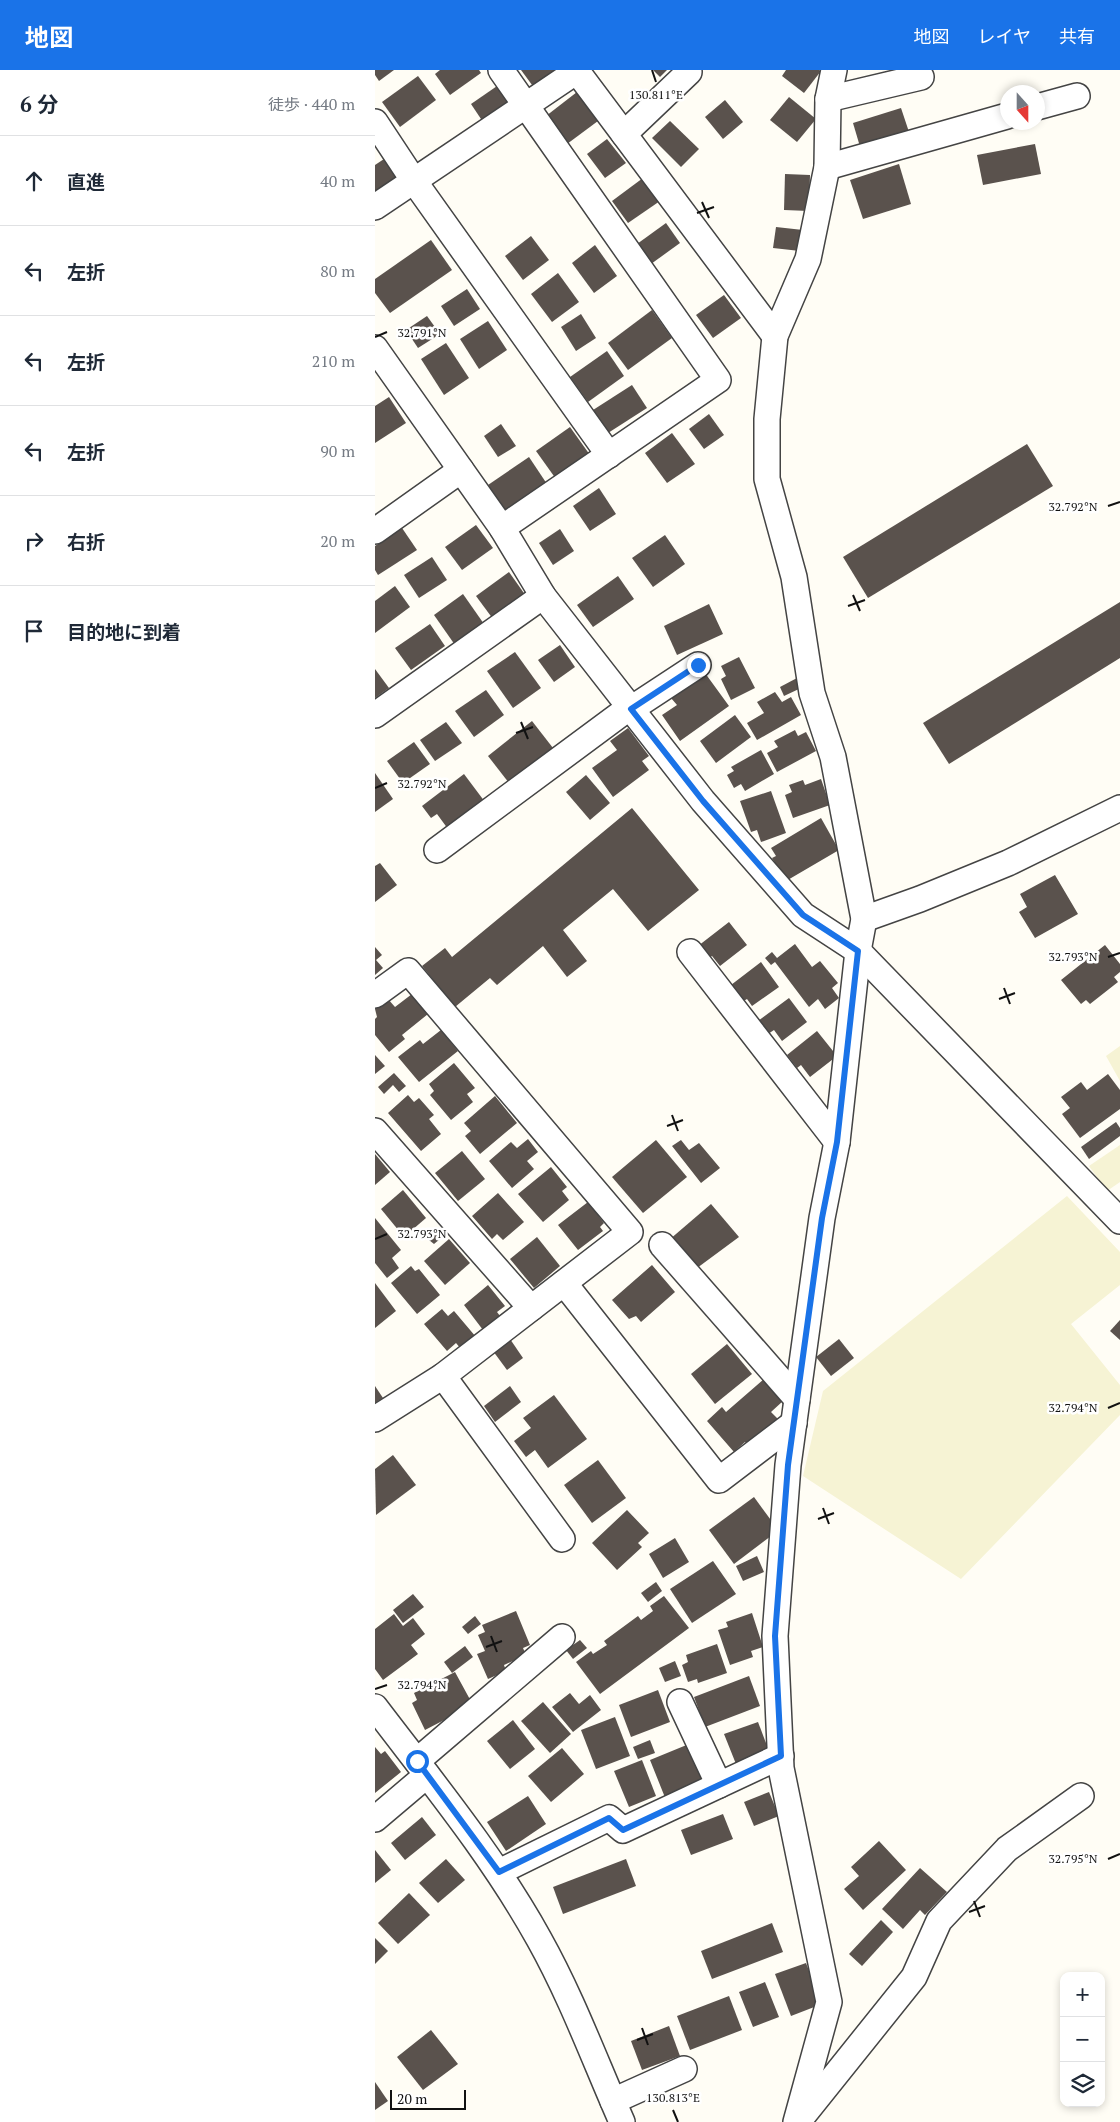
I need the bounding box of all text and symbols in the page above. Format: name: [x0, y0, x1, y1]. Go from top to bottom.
text: 地図: [25, 21, 73, 53]
text: 地図: [914, 24, 950, 48]
text: レイヤ: [978, 24, 1031, 48]
text: 共有: [1059, 24, 1095, 48]
north arrow: [1000, 85, 1045, 130]
text: 130.811°E: [629, 87, 683, 102]
text: 6 分: [20, 90, 59, 118]
text: 徒歩 · 440 m: [268, 93, 355, 115]
icon: ahead: [20, 167, 48, 195]
text: 直進: [67, 169, 105, 194]
text: 40 m: [320, 170, 355, 192]
icon: left: [20, 257, 48, 285]
text: 左折: [67, 259, 105, 284]
text: 80 m: [320, 260, 355, 282]
text: 32.791°N: [397, 325, 447, 340]
icon: left: [20, 347, 48, 375]
text: 左折: [67, 349, 105, 374]
text: 210 m: [312, 350, 355, 372]
icon: left: [20, 437, 48, 465]
text: 左折: [67, 439, 105, 464]
text: 90 m: [320, 440, 355, 462]
text: 32.792°N: [1048, 499, 1098, 514]
icon: right: [20, 527, 48, 555]
text: 右折: [67, 529, 105, 554]
text: 20 m: [320, 530, 355, 552]
icon: arrive: [20, 617, 48, 645]
text: 目的地に到着: [67, 619, 181, 644]
route end: [687, 654, 710, 677]
text: 32.792°N: [397, 776, 447, 791]
text: 32.793°N: [1048, 949, 1098, 964]
text: 32.793°N: [397, 1226, 447, 1241]
text: 32.794°N: [1048, 1400, 1098, 1415]
text: 32.794°N: [397, 1677, 447, 1692]
route start: [406, 1750, 429, 1773]
text: 32.795°N: [1048, 1851, 1098, 1866]
map controls: [1060, 1972, 1105, 2107]
button: +: [1060, 1972, 1105, 2017]
button: −: [1060, 2017, 1105, 2062]
button: layers: [1060, 2062, 1105, 2107]
scale bar: [390, 2087, 466, 2110]
text: 20 m: [397, 2089, 427, 2108]
text: 130.813°E: [646, 2090, 700, 2105]

